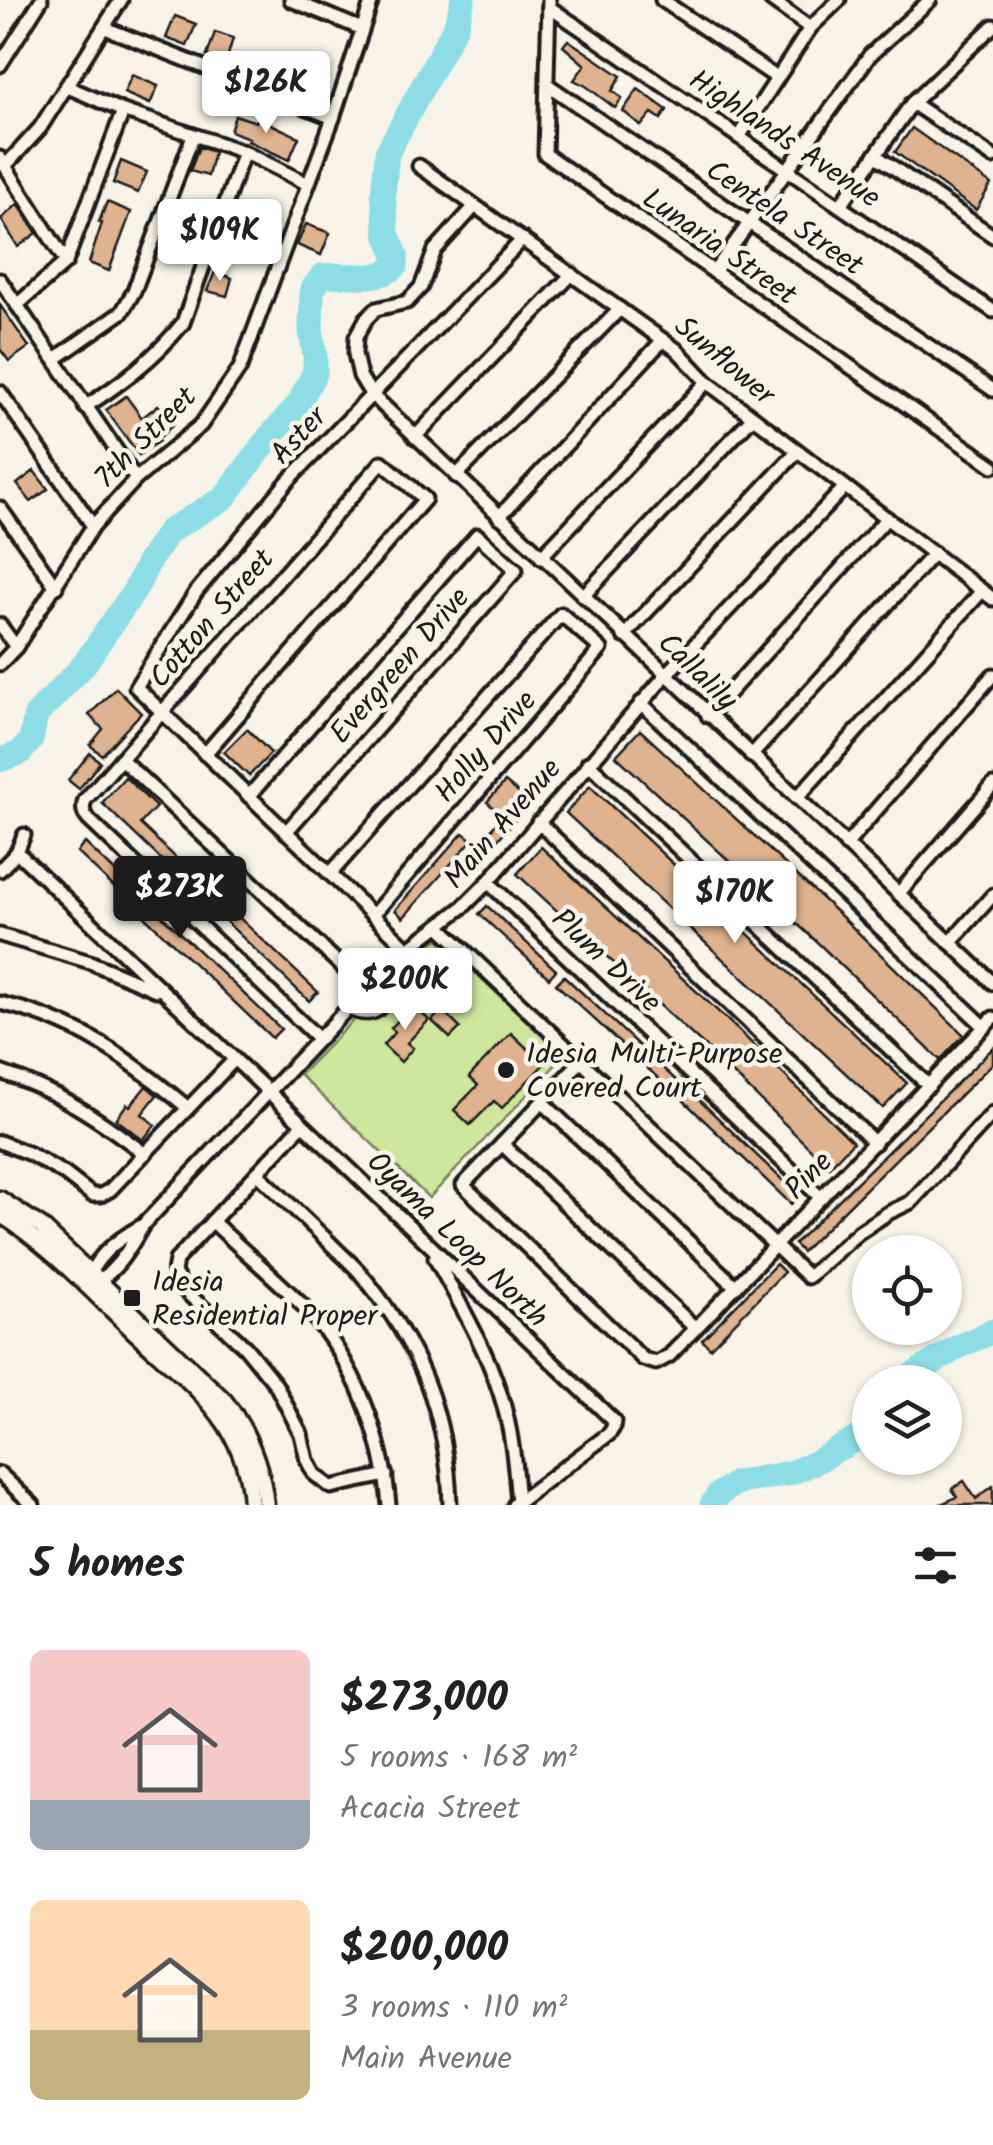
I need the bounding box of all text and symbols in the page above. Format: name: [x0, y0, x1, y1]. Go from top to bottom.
pin: $126K: [196, 51, 336, 136]
street label: Highlands Avenue: [678, 57, 890, 222]
text: $126K: [224, 58, 308, 109]
street label: Centela Street: [695, 148, 873, 290]
street label: Lunaria Street: [631, 176, 807, 319]
pin: $109K: [150, 199, 290, 284]
text: $109K: [180, 206, 260, 257]
street label: Sunflower: [662, 305, 787, 420]
street label: 7th Street: [84, 375, 209, 501]
street label: Aster: [259, 394, 341, 477]
street label: Cotton Street: [138, 538, 287, 700]
street label: Evergreen Drive: [318, 577, 483, 756]
street label: Callalily: [645, 622, 749, 724]
street label: Holly Drive: [423, 680, 550, 815]
street label: Main Avenue: [433, 748, 575, 901]
pin: $273K: [110, 856, 250, 941]
pin: $170K: [665, 861, 805, 946]
text: $273K: [135, 863, 225, 914]
text: $170K: [695, 868, 775, 919]
street label: Plum Drive: [539, 897, 672, 1026]
pin: $200K: [335, 948, 475, 1033]
text: $200K: [360, 955, 450, 1006]
place label: Idesia Multi-Purpose Covered Court: [526, 1031, 783, 1113]
marker: Idesia Multi-Purpose Covered Court: [495, 1059, 517, 1081]
street label: Oyama Loop North: [354, 1141, 559, 1340]
street label: Pine: [774, 1141, 845, 1212]
map controls: [852, 1235, 962, 1475]
button: locate: [852, 1235, 962, 1345]
place label: Idesia Residential Proper: [152, 1259, 379, 1341]
marker: Idesia Residential Proper: [121, 1287, 143, 1309]
button: layers: [852, 1365, 962, 1475]
text: 5 homes: [30, 1532, 185, 1599]
icon: filters: [908, 1538, 963, 1593]
text: $273,000: [340, 1666, 508, 1733]
icon: home: [110, 1690, 230, 1810]
text: 5 rooms · 168 m²: [340, 1733, 577, 1784]
text: Acacia Street: [340, 1784, 520, 1835]
text: $200,000: [340, 1916, 508, 1983]
icon: home: [110, 1940, 230, 2060]
text: 3 rooms · 110 m²: [340, 1983, 567, 2034]
text: Main Avenue: [340, 2034, 512, 2085]

